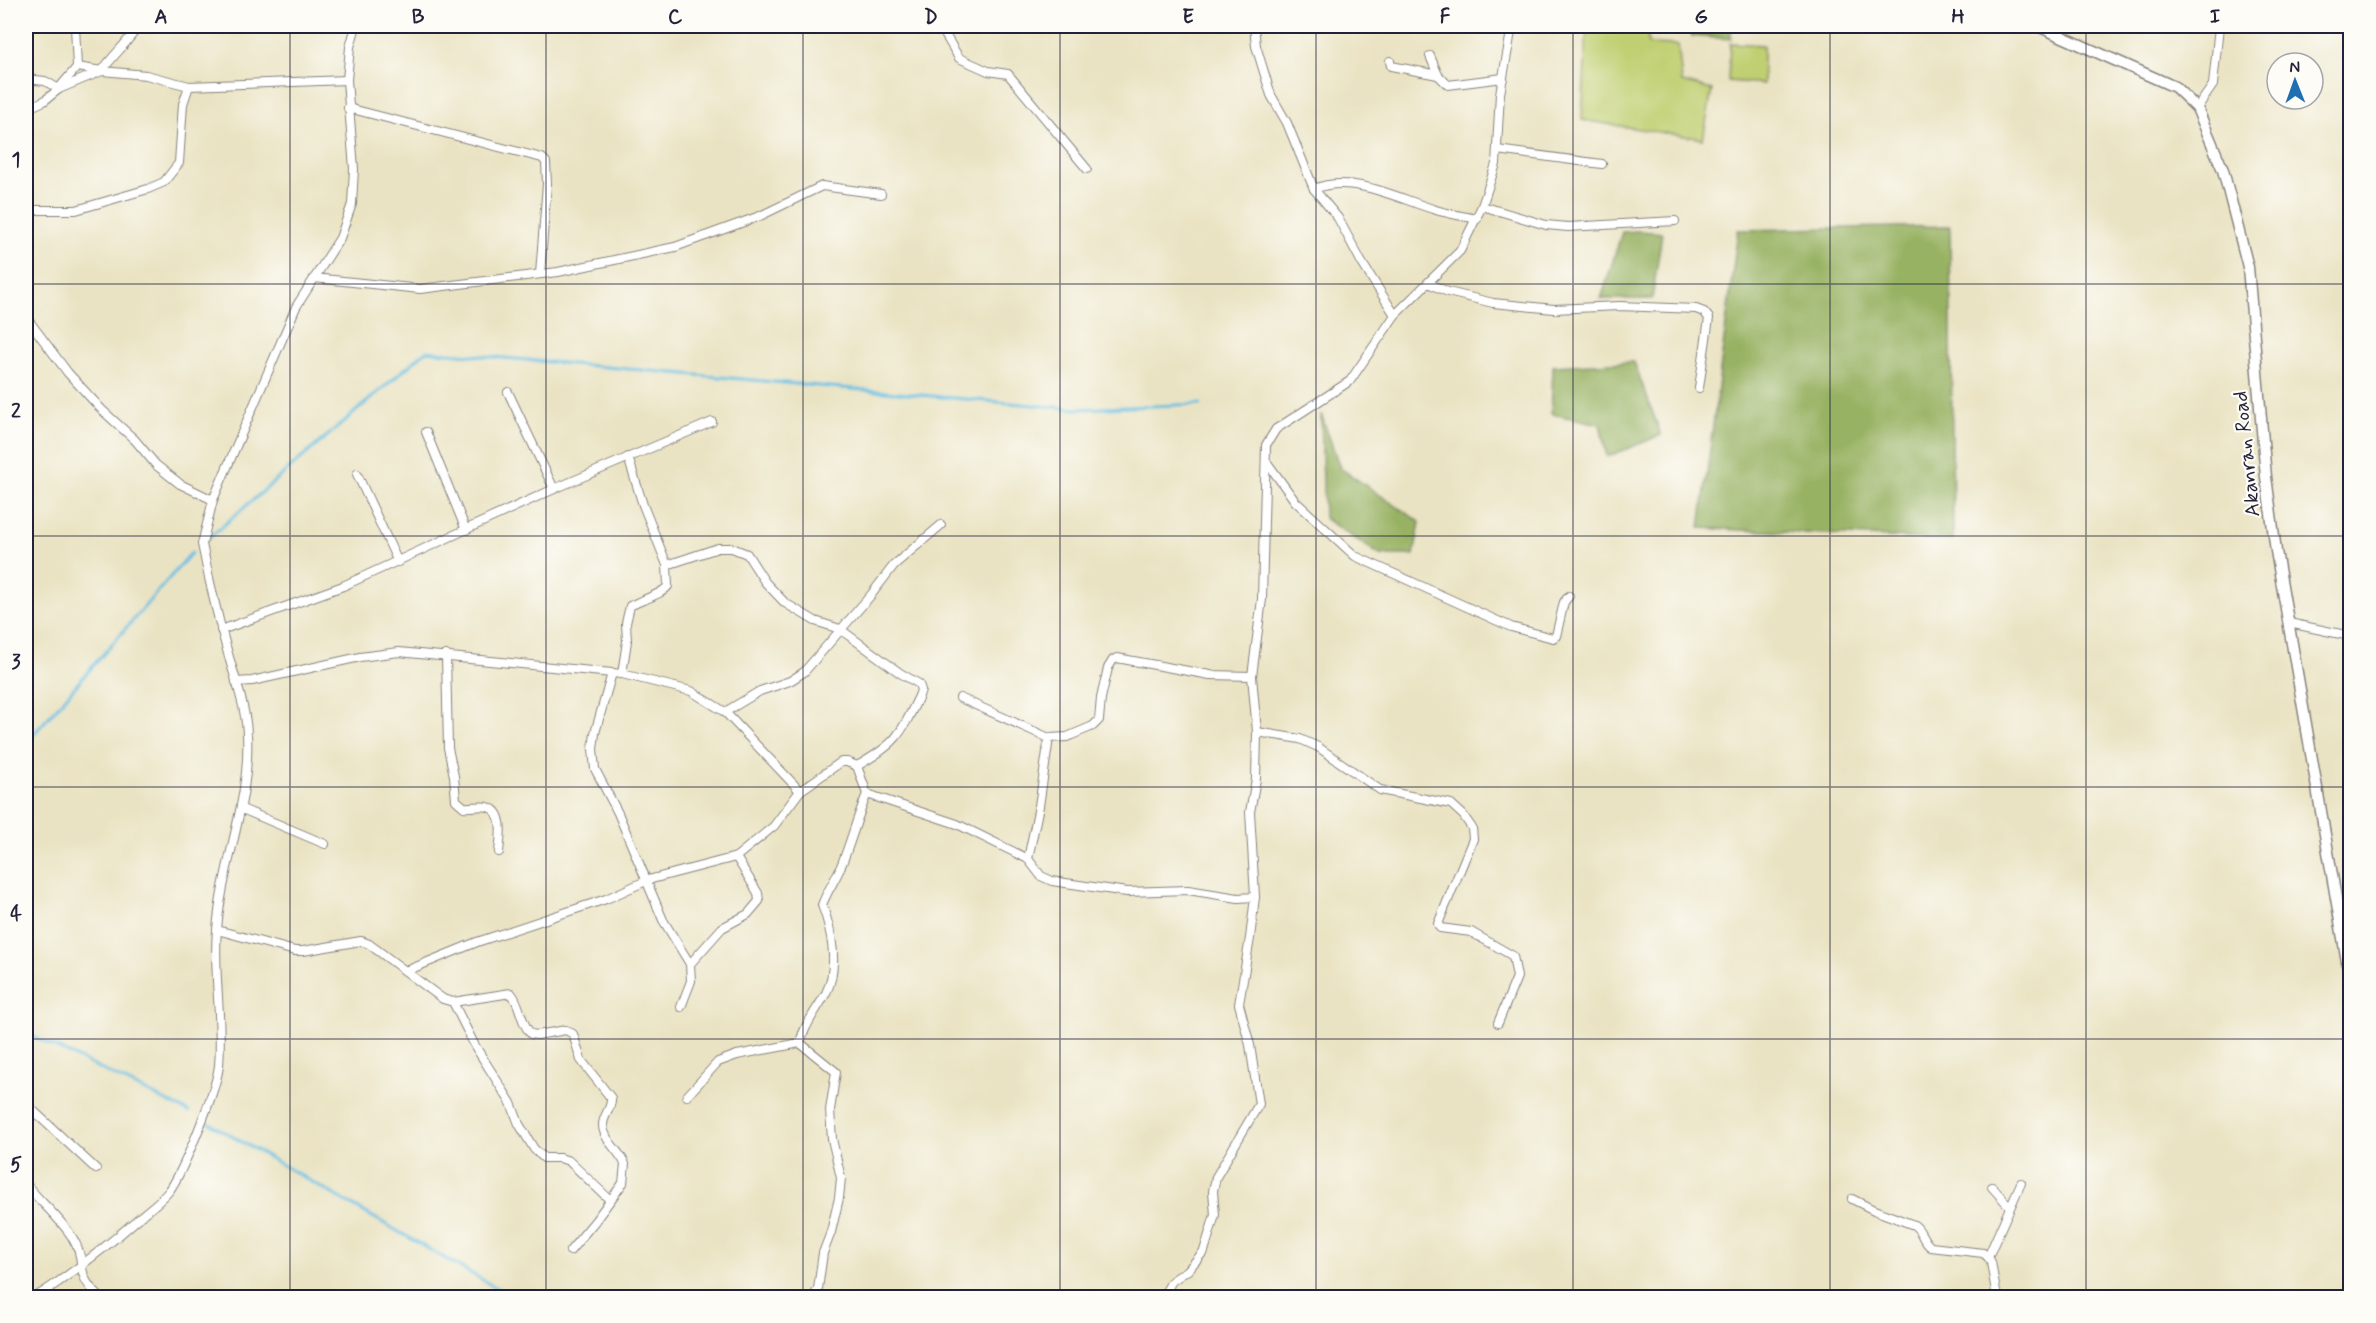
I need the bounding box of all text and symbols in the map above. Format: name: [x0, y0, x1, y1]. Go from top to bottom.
text: A: [154, 4, 168, 31]
text: B: [412, 4, 425, 31]
text: C: [668, 4, 683, 31]
text: D: [924, 4, 938, 31]
text: E: [1182, 4, 1194, 31]
text: F: [1440, 4, 1451, 31]
text: G: [1694, 4, 1708, 31]
text: H: [1951, 4, 1965, 31]
text: I: [2210, 4, 2220, 31]
north arrow: [2265, 51, 2325, 111]
text: N: [2289, 57, 2300, 78]
text: 1: [12, 147, 20, 174]
street label: Akanran Road: [2226, 389, 2268, 518]
text: 2: [11, 398, 21, 425]
text: 3: [11, 649, 21, 676]
text: 4: [10, 901, 22, 928]
text: 5: [10, 1152, 22, 1179]

